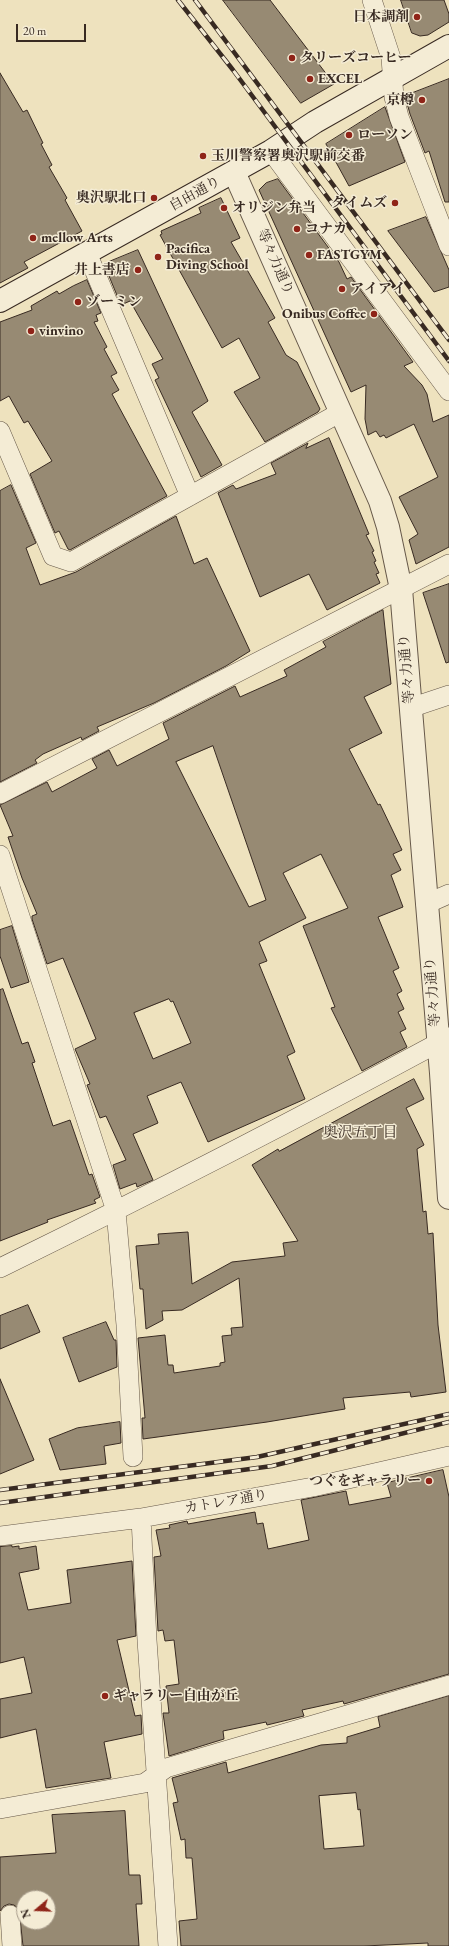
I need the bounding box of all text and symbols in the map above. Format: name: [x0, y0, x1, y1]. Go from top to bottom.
place label: 日本調剤: [353, 9, 409, 25]
marker: 日本調剤: [412, 12, 422, 22]
scale bar: [18, 16, 88, 42]
text: 20 m: [23, 23, 46, 39]
place label: タリーズコーヒー: [300, 50, 411, 66]
marker: タリーズコーヒー: [287, 53, 297, 63]
place label: EXCEL: [318, 71, 362, 87]
marker: EXCEL: [305, 74, 315, 84]
place label: 京樽: [386, 92, 414, 108]
marker: 京樽: [417, 95, 427, 105]
place label: ローソン: [357, 127, 413, 143]
marker: ローソン: [344, 130, 354, 140]
place label: 玉川警察署奥沢駅前交番: [211, 148, 365, 164]
marker: 玉川警察署奥沢駅前交番: [198, 151, 208, 161]
street label: 自由通り: [166, 173, 224, 215]
place label: 奥沢駅北口: [76, 190, 146, 206]
marker: 奥沢駅北口: [149, 193, 159, 203]
place label: タイムズ: [331, 195, 387, 211]
marker: タイムズ: [390, 198, 400, 208]
place label: オリジン弁当: [232, 200, 316, 216]
marker: オリジン弁当: [219, 203, 229, 213]
place label: コナカ: [305, 221, 347, 237]
marker: コナカ: [292, 224, 302, 234]
street label: 等々力通り: [253, 227, 297, 297]
place label: mellow Arts: [41, 230, 113, 246]
marker: mellow Arts: [28, 233, 38, 243]
place label: Pacifica Diving School: [166, 241, 248, 274]
place label: FASTGYM: [317, 247, 382, 263]
marker: FASTGYM: [304, 250, 314, 260]
marker: Pacifica Diving School: [153, 252, 163, 262]
place label: 井上書店: [74, 262, 130, 278]
marker: 井上書店: [133, 265, 143, 275]
place label: アイアイ: [350, 281, 406, 297]
marker: アイアイ: [337, 284, 347, 294]
place label: ゾーミン: [86, 294, 142, 310]
marker: ゾーミン: [73, 297, 83, 307]
place label: Onibus Coffee: [282, 306, 366, 322]
marker: Onibus Coffee: [369, 309, 379, 319]
place label: vinvino: [39, 323, 83, 339]
marker: vinvino: [26, 326, 36, 336]
street label: 等々力通り: [396, 633, 418, 705]
street label: 等々力通り: [422, 956, 444, 1028]
district label: 奥沢五丁目: [323, 1124, 397, 1142]
place label: つぐをギャラリー: [309, 1473, 421, 1489]
marker: つぐをギャラリー: [424, 1476, 434, 1486]
street label: カトレア通り: [183, 1486, 269, 1518]
place label: ギャラリー自由が丘: [113, 1688, 239, 1704]
marker: ギャラリー自由が丘: [100, 1691, 110, 1701]
north arrow: [16, 1890, 56, 1930]
text: N: [18, 1907, 34, 1920]

